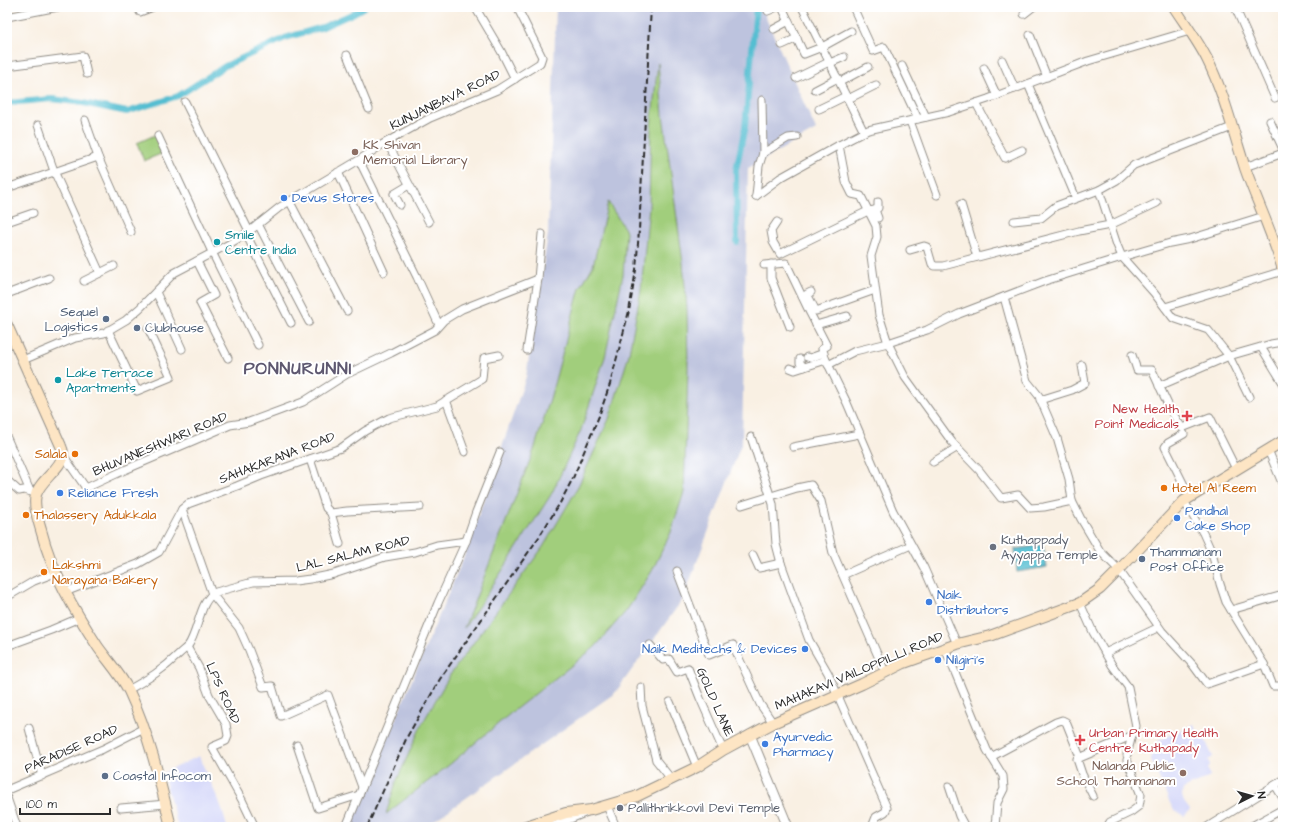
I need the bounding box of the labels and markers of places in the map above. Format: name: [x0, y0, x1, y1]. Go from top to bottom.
place label: KK Shivan Memorial Library: [363, 136, 468, 170]
marker: KK Shivan Memorial Library: [350, 147, 360, 157]
place label: Devus Stores: [292, 189, 375, 207]
marker: Devus Stores: [279, 193, 289, 203]
place label: Smile Centre India: [225, 226, 297, 259]
marker: Smile Centre India: [212, 237, 222, 247]
place label: Sequel Logistics: [45, 303, 98, 337]
marker: Sequel Logistics: [101, 314, 111, 324]
place label: Clubhouse: [145, 319, 204, 337]
marker: Clubhouse: [132, 323, 142, 333]
place label: Lake Terrace Apartments: [66, 364, 153, 397]
marker: Lake Terrace Apartments: [53, 375, 63, 385]
place label: New Health Point Medicals: [1095, 400, 1180, 433]
marker: New Health Point Medicals: [1182, 411, 1192, 421]
place label: Salala: [35, 445, 67, 463]
marker: Salala: [70, 449, 80, 459]
place label: Hotel Al Reem: [1172, 479, 1257, 497]
marker: Hotel Al Reem: [1159, 483, 1169, 493]
place label: Reliance Fresh: [68, 484, 159, 502]
marker: Reliance Fresh: [55, 488, 65, 498]
place label: Pandhal Cake Shop: [1185, 502, 1250, 535]
place label: Thalassery Adukkala: [34, 506, 157, 525]
marker: Thalassery Adukkala: [21, 510, 31, 520]
marker: Pandhal Cake Shop: [1172, 513, 1182, 523]
place label: Kuthappady Ayyappa Temple: [1001, 531, 1098, 565]
marker: Kuthappady Ayyappa Temple: [988, 542, 998, 552]
place label: Thammanam Post Office: [1150, 543, 1224, 576]
marker: Thammanam Post Office: [1137, 554, 1147, 564]
place label: Lakshmi Narayana Bakery: [52, 556, 158, 590]
marker: Lakshmi Narayana Bakery: [39, 567, 49, 577]
place label: Naik Distributors: [937, 586, 1009, 619]
marker: Naik Distributors: [924, 597, 934, 607]
place label: Naik Meditechs & Devices: [642, 640, 797, 658]
marker: Naik Meditechs & Devices: [800, 644, 810, 654]
place label: Nilgiri's: [946, 651, 985, 670]
marker: Nilgiri's: [933, 655, 943, 665]
place label: Urban Primary Health Centre, Kuthapady: [1089, 724, 1219, 758]
place label: Ayurvedic Pharmacy: [773, 728, 834, 762]
marker: Urban Primary Health Centre, Kuthapady: [1074, 734, 1086, 746]
marker: Ayurvedic Pharmacy: [760, 739, 770, 749]
place label: Nalanda Public School, Thammanam: [1057, 757, 1176, 790]
place label: Coastal Infocom: [113, 767, 212, 785]
marker: Nalanda Public School, Thammanam: [1178, 768, 1188, 778]
marker: Coastal Infocom: [100, 771, 110, 781]
place label: Pallithrikkovil Devi Temple: [628, 799, 780, 817]
marker: Pallithrikkovil Devi Temple: [615, 803, 625, 813]

